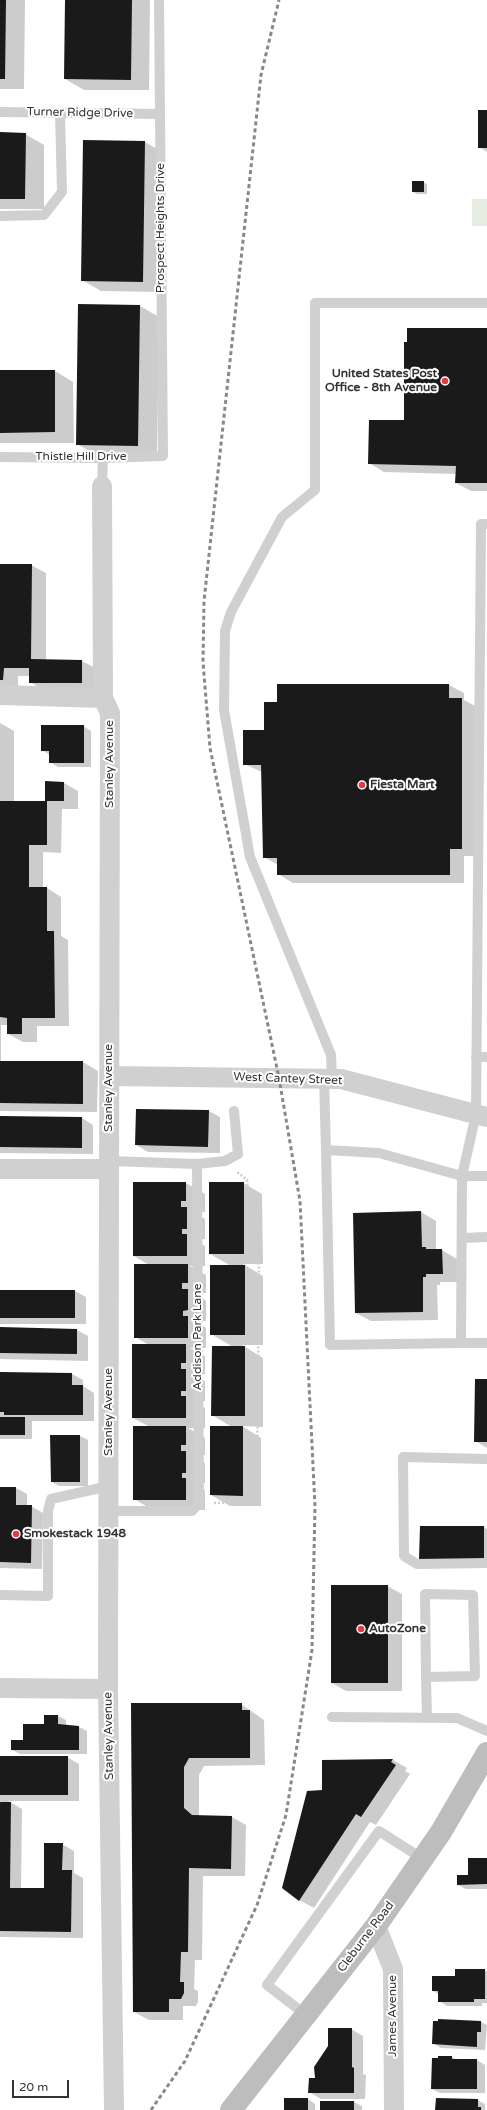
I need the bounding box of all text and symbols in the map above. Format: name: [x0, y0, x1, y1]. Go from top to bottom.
street label: Turner Ridge Drive: [27, 105, 133, 121]
street label: Prospect Heights Drive: [154, 163, 168, 293]
place label: United States Post Office - 8th Avenue: [325, 367, 437, 395]
marker: United States Post Office - 8th Avenue: [440, 376, 450, 386]
street label: Thistle Hill Drive: [35, 450, 127, 464]
street label: Stanley Avenue: [103, 720, 117, 808]
place label: Fiesta Mart: [370, 778, 435, 792]
marker: Fiesta Mart: [357, 780, 367, 790]
street label: Stanley Avenue: [102, 1044, 116, 1132]
street label: West Cantey Street: [233, 1070, 343, 1088]
street label: Addison Park Lane: [191, 1284, 205, 1390]
street label: Stanley Avenue: [102, 1368, 116, 1456]
place label: Smokestack 1948: [24, 1527, 126, 1541]
marker: Smokestack 1948: [11, 1529, 21, 1539]
place label: AutoZone: [369, 1622, 426, 1636]
marker: AutoZone: [356, 1624, 366, 1634]
street label: Stanley Avenue: [101, 1692, 117, 1780]
street label: Cleburne Road: [335, 1899, 397, 1975]
street label: James Avenue: [386, 1975, 400, 2057]
scale bar: [14, 2072, 71, 2098]
text: 20 m: [19, 2080, 48, 2094]

